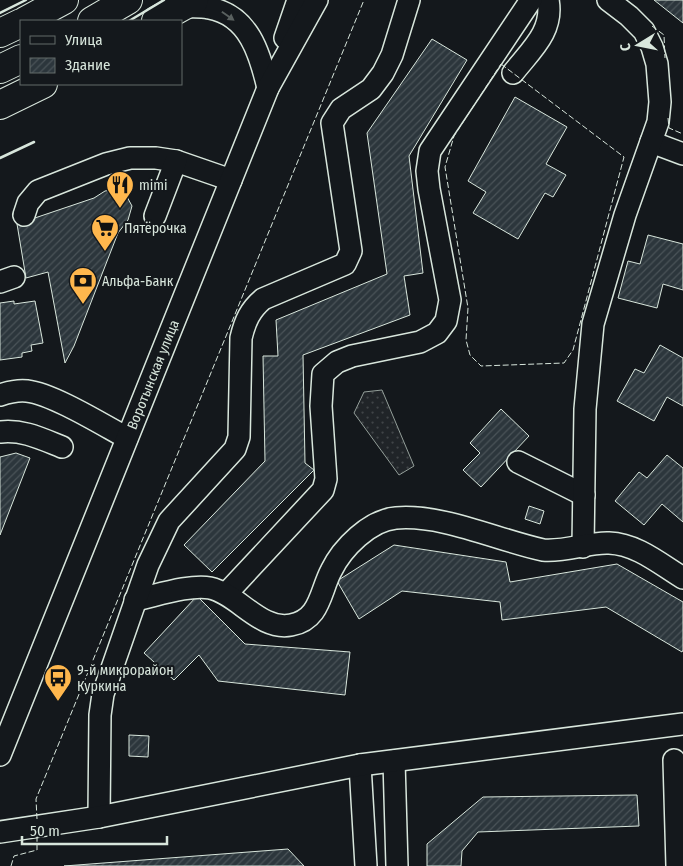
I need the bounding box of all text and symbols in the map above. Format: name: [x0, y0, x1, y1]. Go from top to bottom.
one-way arrow: [221, 11, 234, 21]
legend: [20, 20, 182, 85]
north arrow: [613, 20, 663, 70]
text: Улица: [64, 31, 103, 49]
text: С: [617, 41, 635, 52]
text: Здание: [65, 56, 111, 74]
restaurant icon: mimi: [105, 170, 135, 209]
place label: mimi: [139, 177, 168, 194]
supermarket icon: Пятёрочка: [90, 213, 120, 252]
place label: Пятёрочка: [124, 220, 187, 237]
bank icon: Альфа-Банк: [68, 266, 98, 305]
place label: Альфа-Банк: [102, 273, 174, 290]
street label: Воротынская улица: [123, 317, 183, 432]
place label: 9-й микрорайон Куркина: [77, 662, 174, 695]
bus stop icon: 9-й микрорайон Куркина: [43, 663, 73, 702]
scale bar: [22, 814, 168, 846]
text: 50 m: [30, 822, 60, 840]

